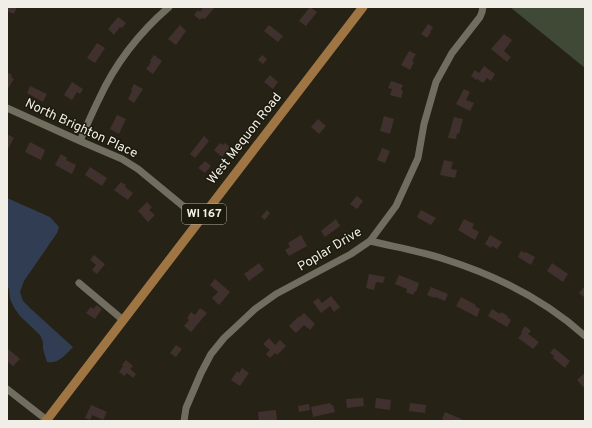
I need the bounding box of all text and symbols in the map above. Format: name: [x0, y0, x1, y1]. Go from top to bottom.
street label: West Mequon Road: [204, 90, 286, 188]
street label: North Brighton Place: [22, 96, 140, 162]
road number: WI 167: [182, 204, 226, 224]
street label: Poplar Drive: [295, 225, 365, 275]

